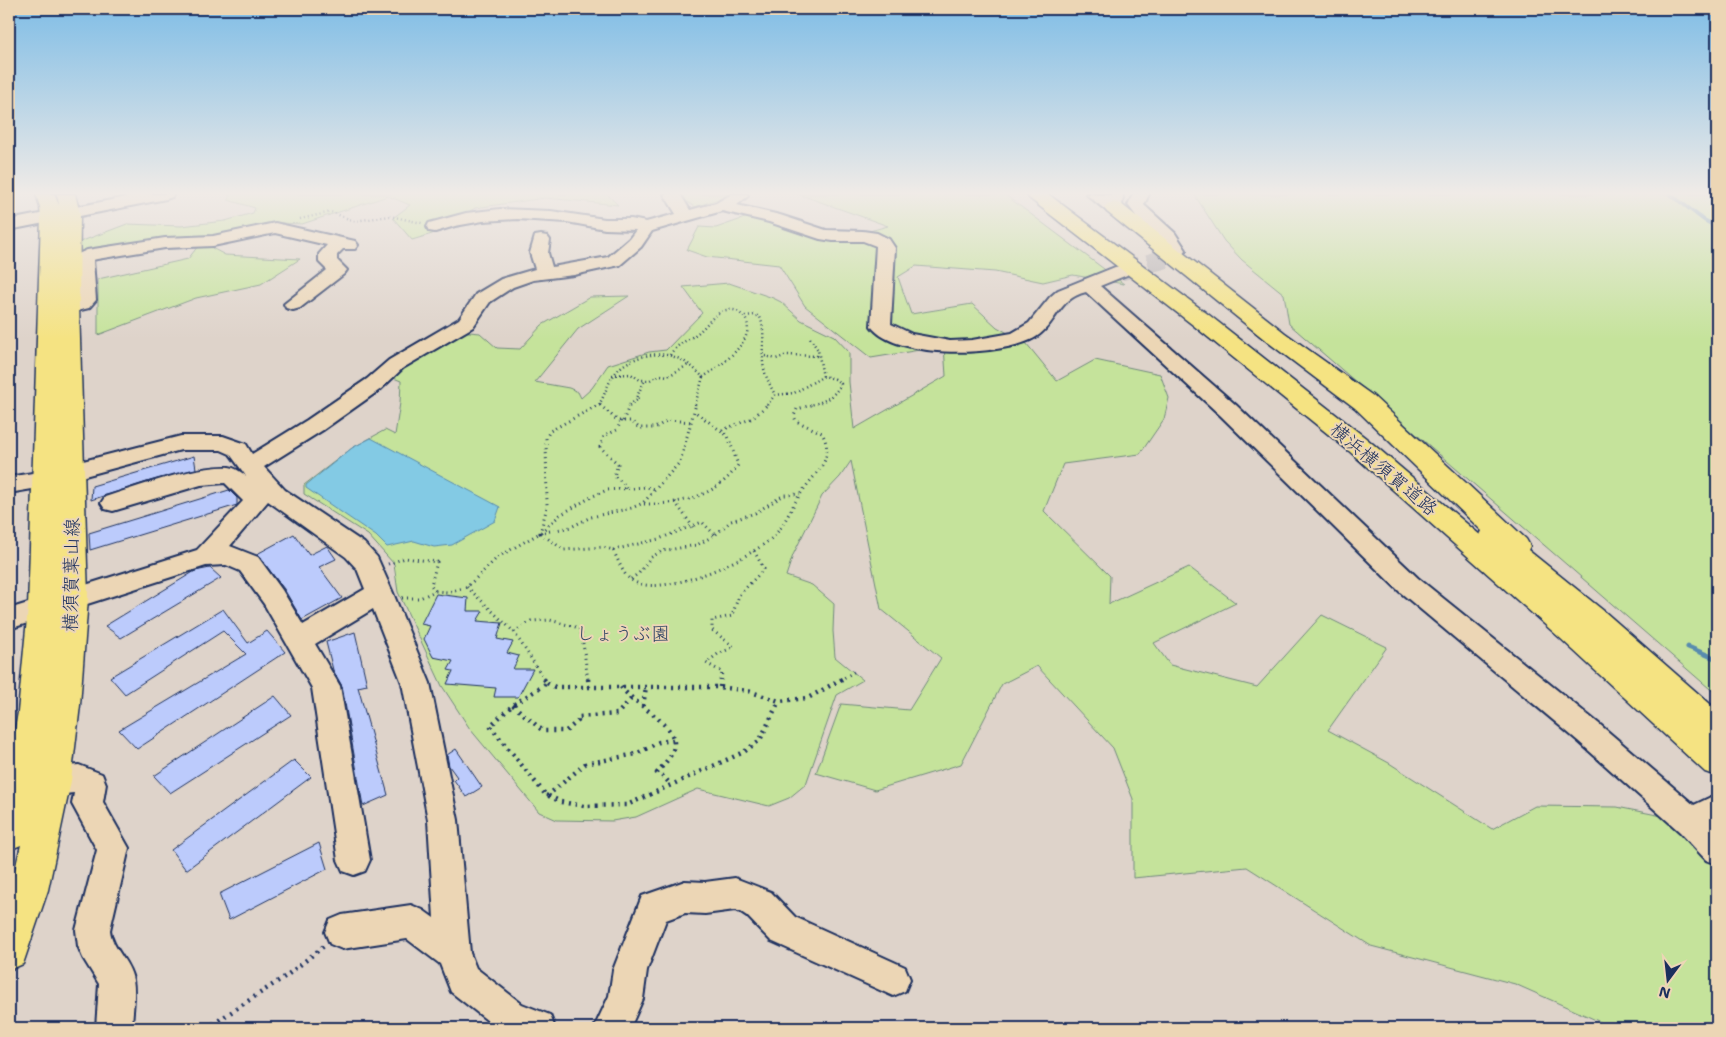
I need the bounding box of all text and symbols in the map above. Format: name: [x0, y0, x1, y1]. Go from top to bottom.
street label: 横浜横須賀道路: [1325, 417, 1443, 521]
street label: 横須賀葉山線: [58, 518, 84, 632]
park label: しょうぶ園: [576, 621, 670, 646]
north arrow: [1644, 954, 1694, 1004]
text: N: [1657, 982, 1672, 1003]

